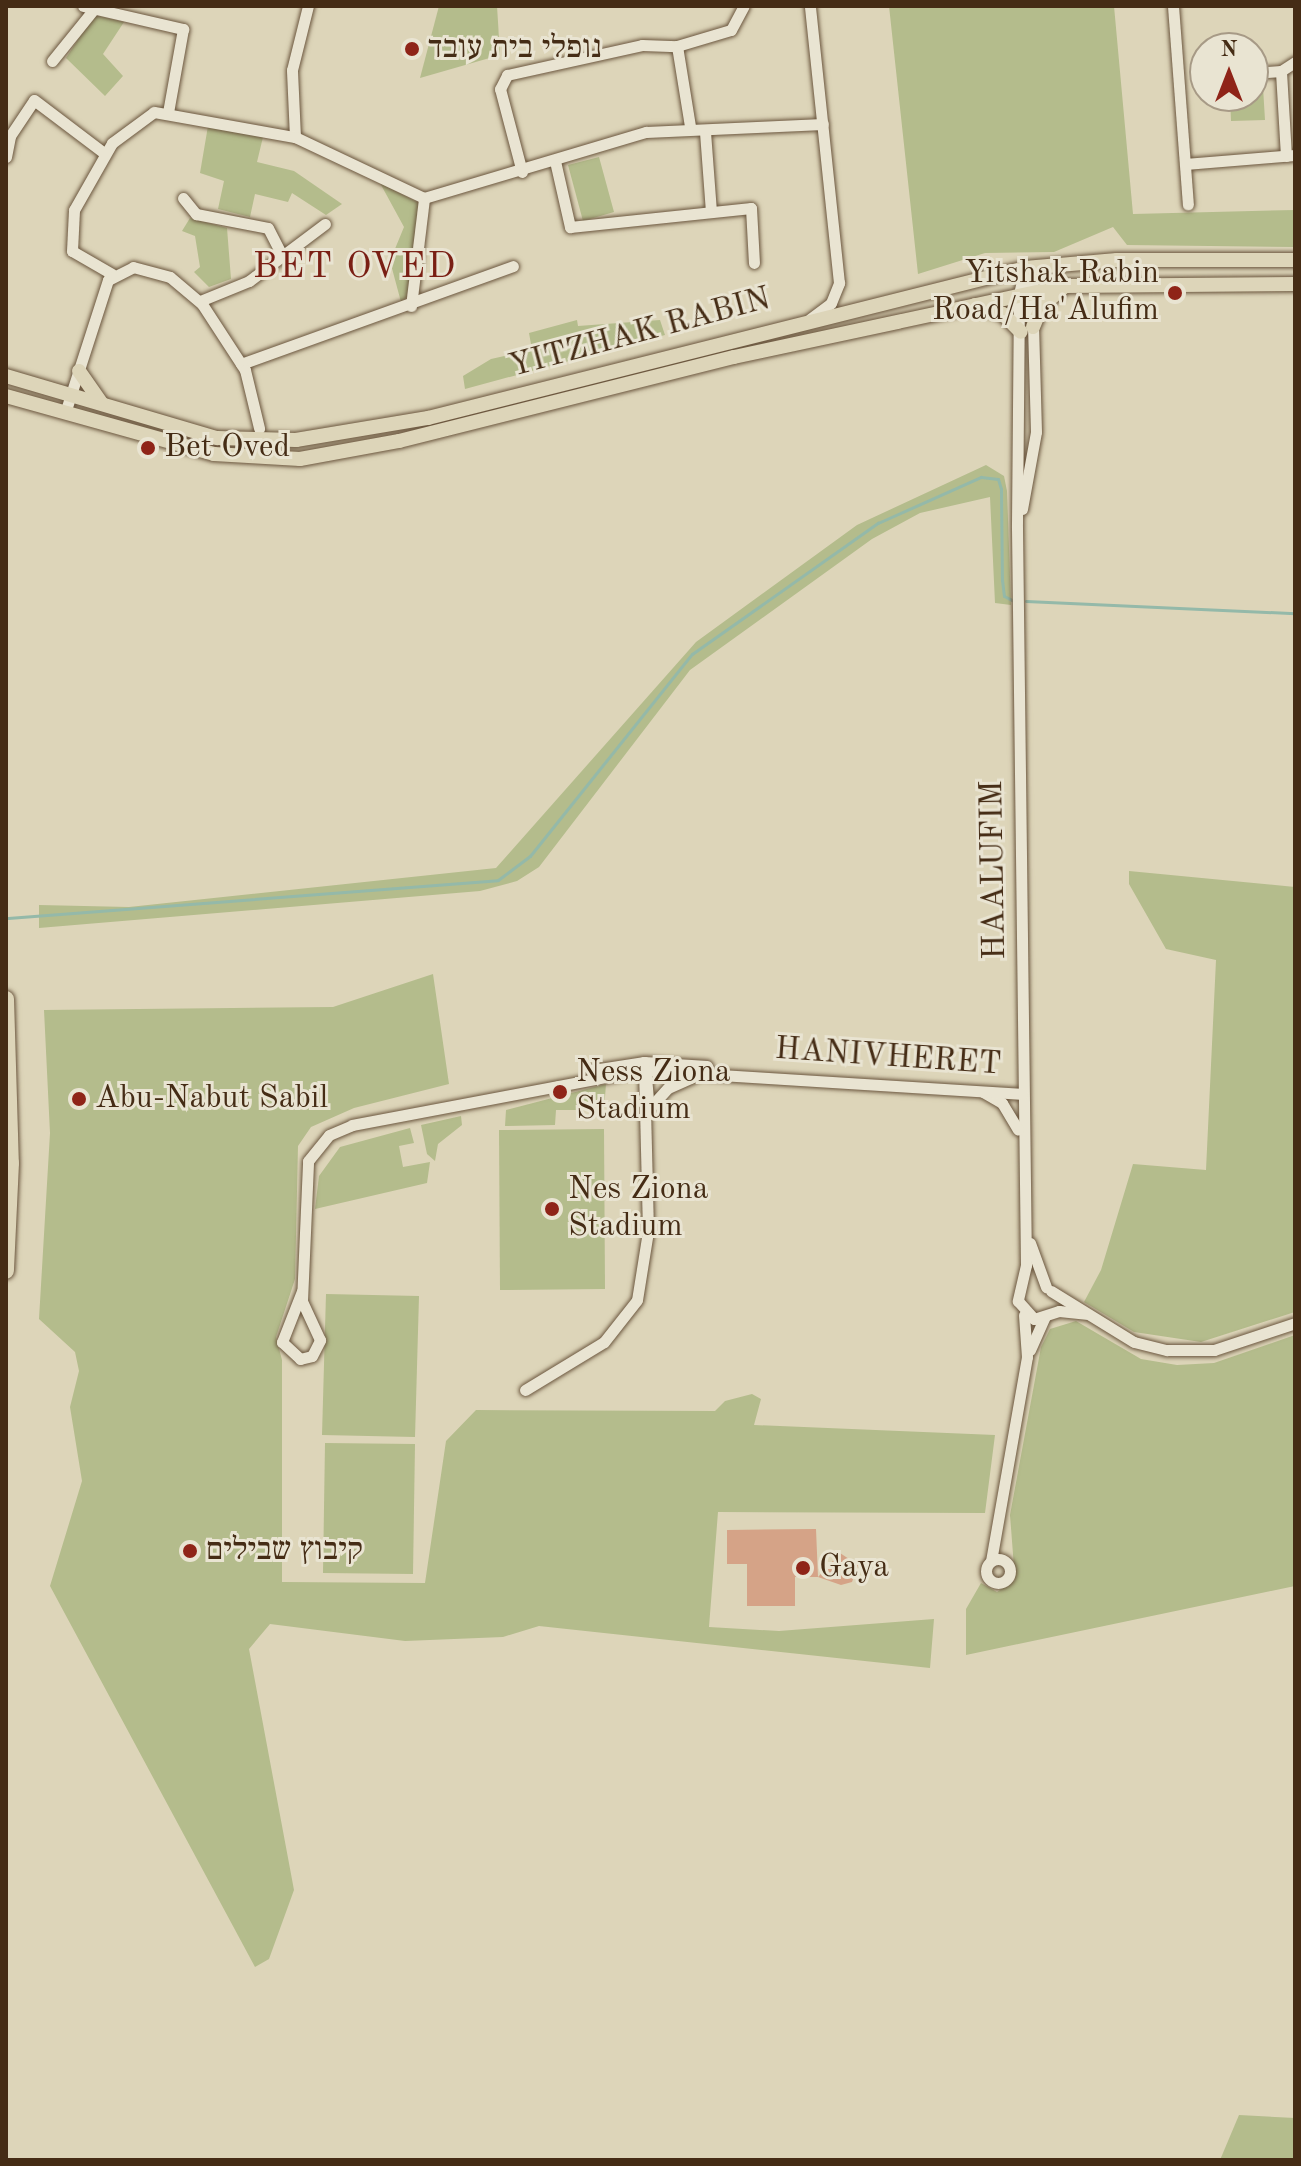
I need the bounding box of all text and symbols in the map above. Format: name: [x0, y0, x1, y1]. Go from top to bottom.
place label: נופלי בית עובד: [428, 30, 602, 68]
north arrow: [1189, 32, 1269, 112]
text: N: [1221, 39, 1237, 61]
marker: נופלי בית עובד: [403, 40, 421, 58]
district label: BET OVED: [253, 247, 457, 291]
place label: Yitshak Rabin Road/Ha'Alufim: [932, 256, 1159, 331]
street label: YITZHAK RABIN: [505, 281, 775, 387]
marker: Yitshak Rabin Road/Ha'Alufim: [1166, 284, 1184, 302]
place label: Bet Oved: [164, 429, 290, 467]
marker: Bet Oved: [139, 439, 157, 457]
street label: HAALUFIM: [974, 780, 1016, 960]
street label: HANIVHERET: [774, 1031, 1002, 1085]
place label: Ness Ziona Stadium: [576, 1055, 731, 1130]
place label: Abu-Nabut Sabil: [95, 1080, 328, 1118]
marker: Ness Ziona Stadium: [551, 1083, 569, 1101]
marker: Abu-Nabut Sabil: [70, 1090, 88, 1108]
place label: Nes Ziona Stadium: [568, 1172, 709, 1247]
marker: Nes Ziona Stadium: [543, 1200, 561, 1218]
place label: קיבוץ שבילים: [206, 1532, 363, 1570]
marker: קיבוץ שבילים: [181, 1542, 199, 1560]
place label: Gaya: [819, 1549, 889, 1587]
marker: Gaya: [794, 1559, 812, 1577]

